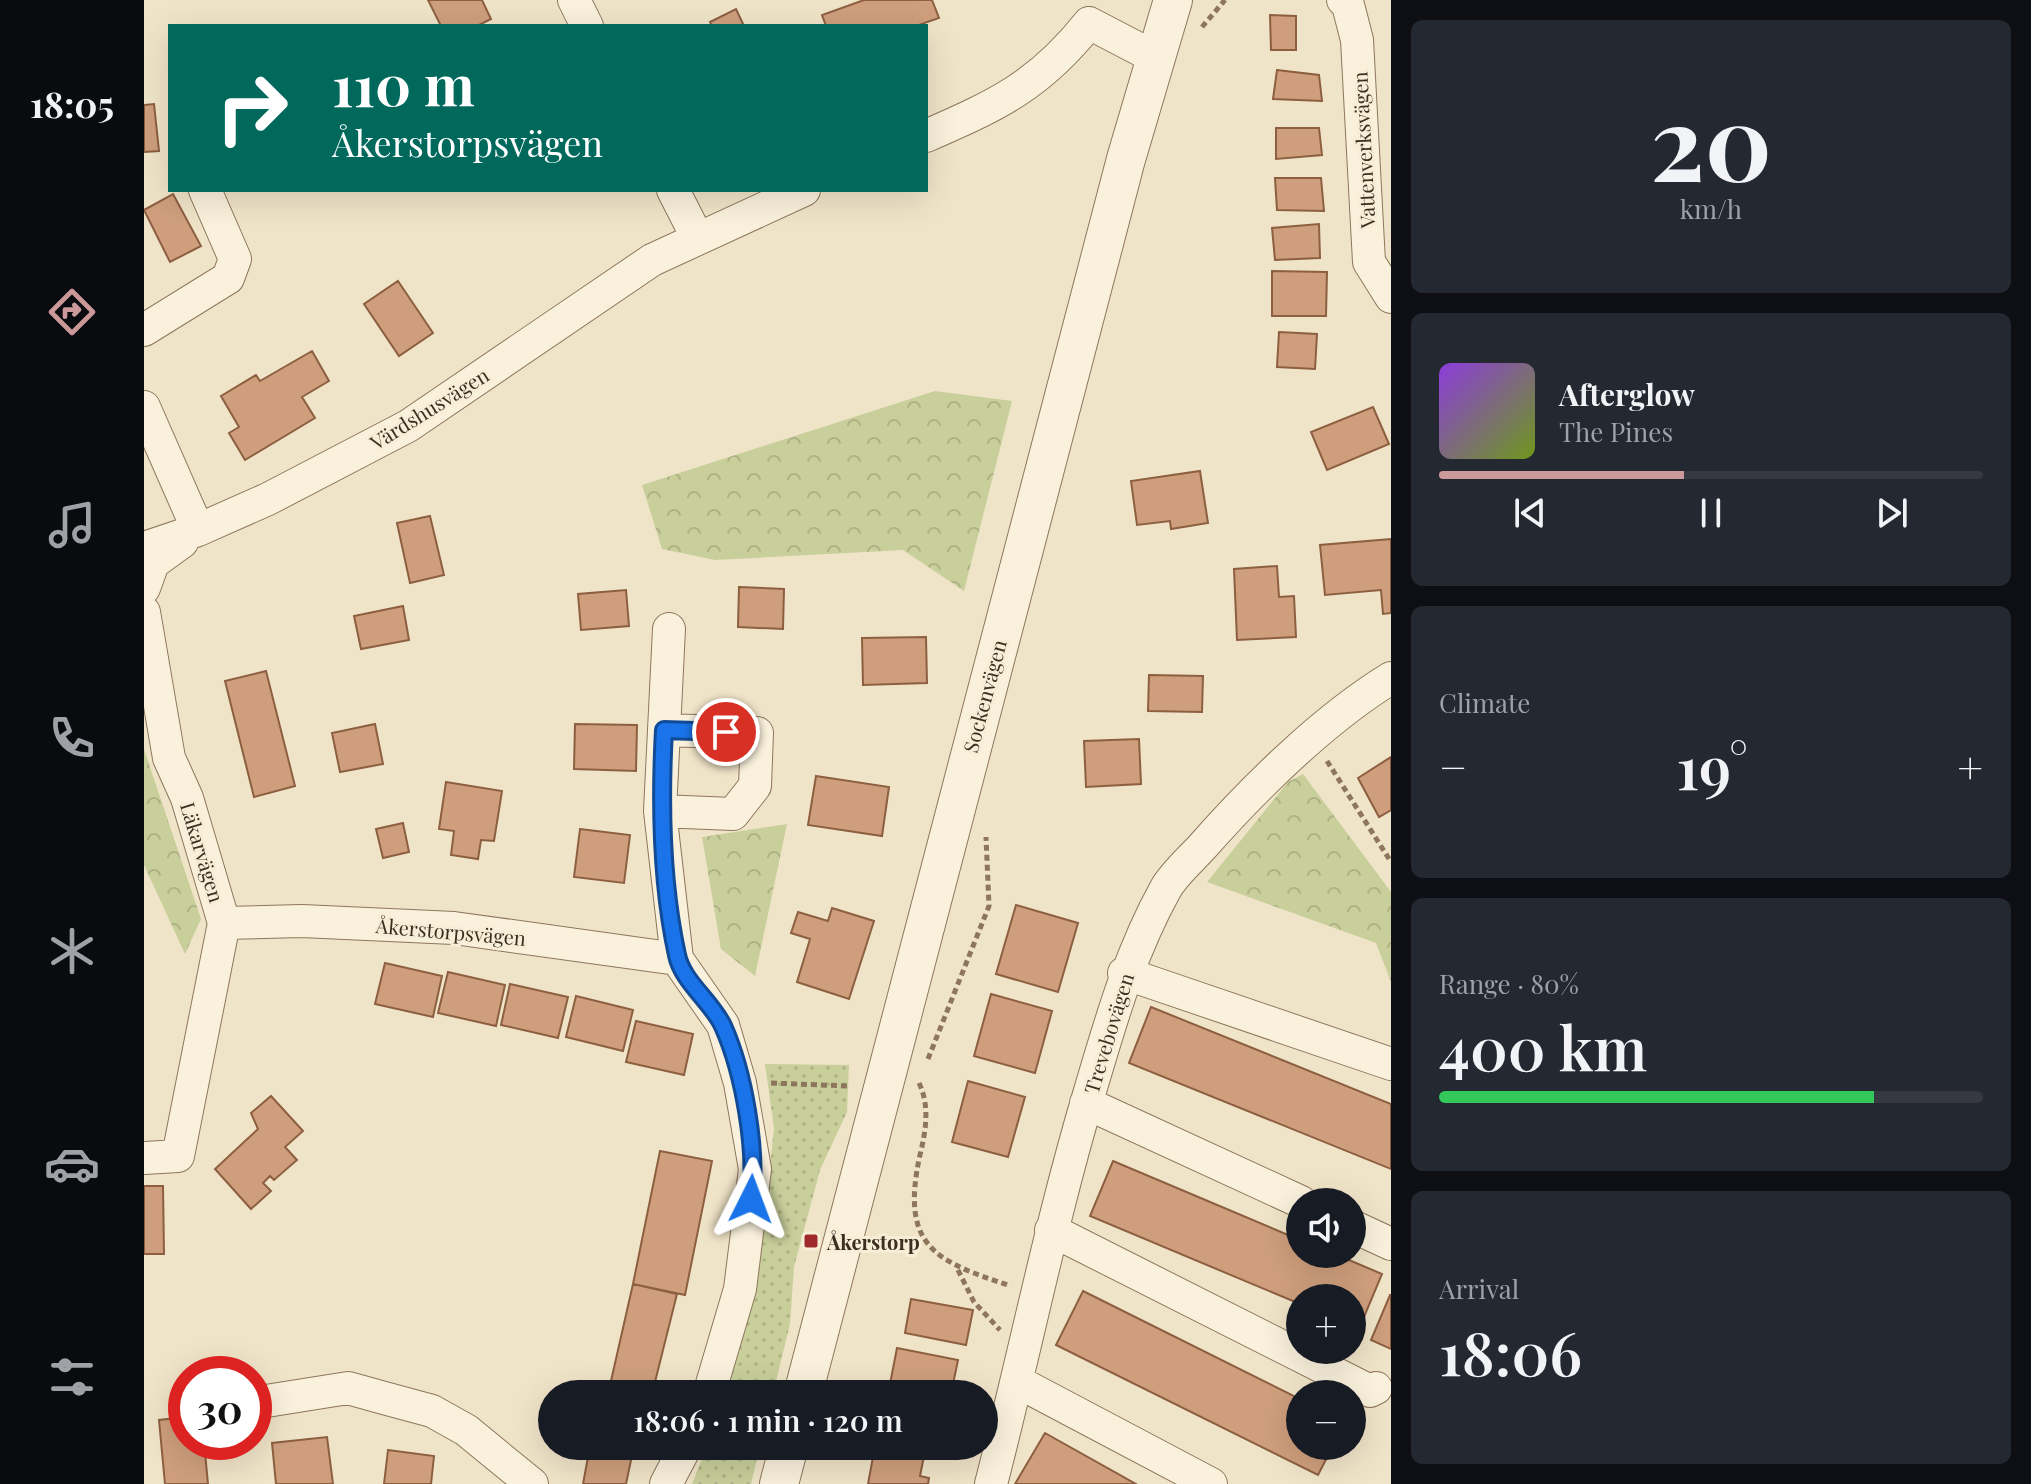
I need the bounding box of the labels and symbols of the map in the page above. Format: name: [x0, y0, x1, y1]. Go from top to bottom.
street label: Vattenverksvägen: [1345, 71, 1381, 230]
street label: Värdshusvägen: [364, 361, 493, 456]
street label: Sockenvägen: [956, 637, 1012, 755]
pin: [692, 698, 760, 766]
street label: Läkarvägen: [175, 799, 231, 905]
street label: Åkerstorpsvägen: [374, 911, 527, 951]
street label: Trevebovägen: [1077, 969, 1139, 1097]
position arrow: [709, 1157, 793, 1241]
place label: Åkerstorp: [826, 1228, 920, 1255]
marker: Åkerstorp: [802, 1232, 820, 1250]
speed limit sign: 30: [168, 1356, 272, 1460]

